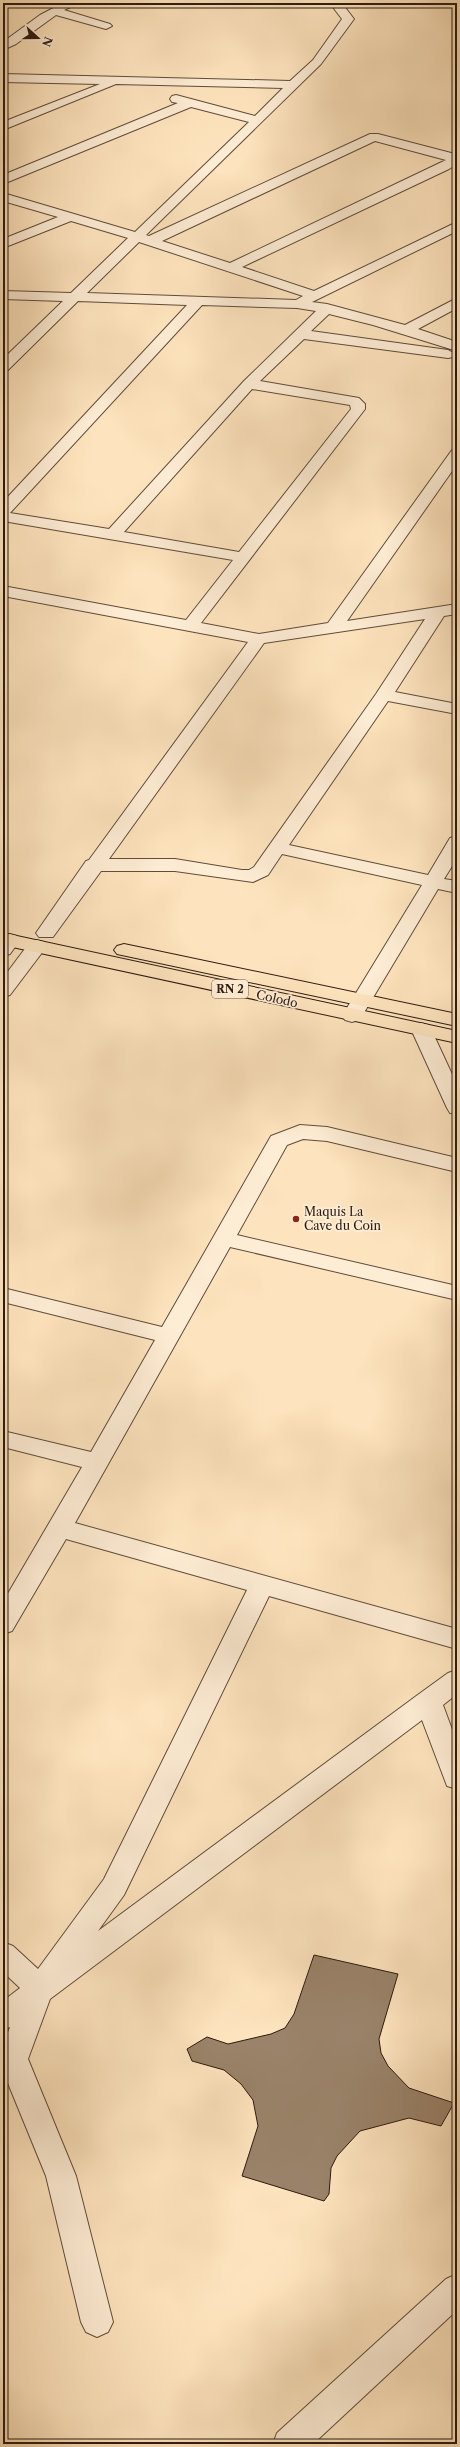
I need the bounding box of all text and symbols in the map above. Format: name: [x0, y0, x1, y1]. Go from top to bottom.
north arrow: [18, 18, 58, 58]
text: N: [39, 35, 56, 49]
road number: RN 2: [212, 980, 248, 998]
street label: Colodo: [255, 986, 299, 1011]
place label: Maquis La Cave du Coin: [304, 1204, 382, 1233]
marker: Maquis La Cave du Coin: [291, 1214, 301, 1224]

